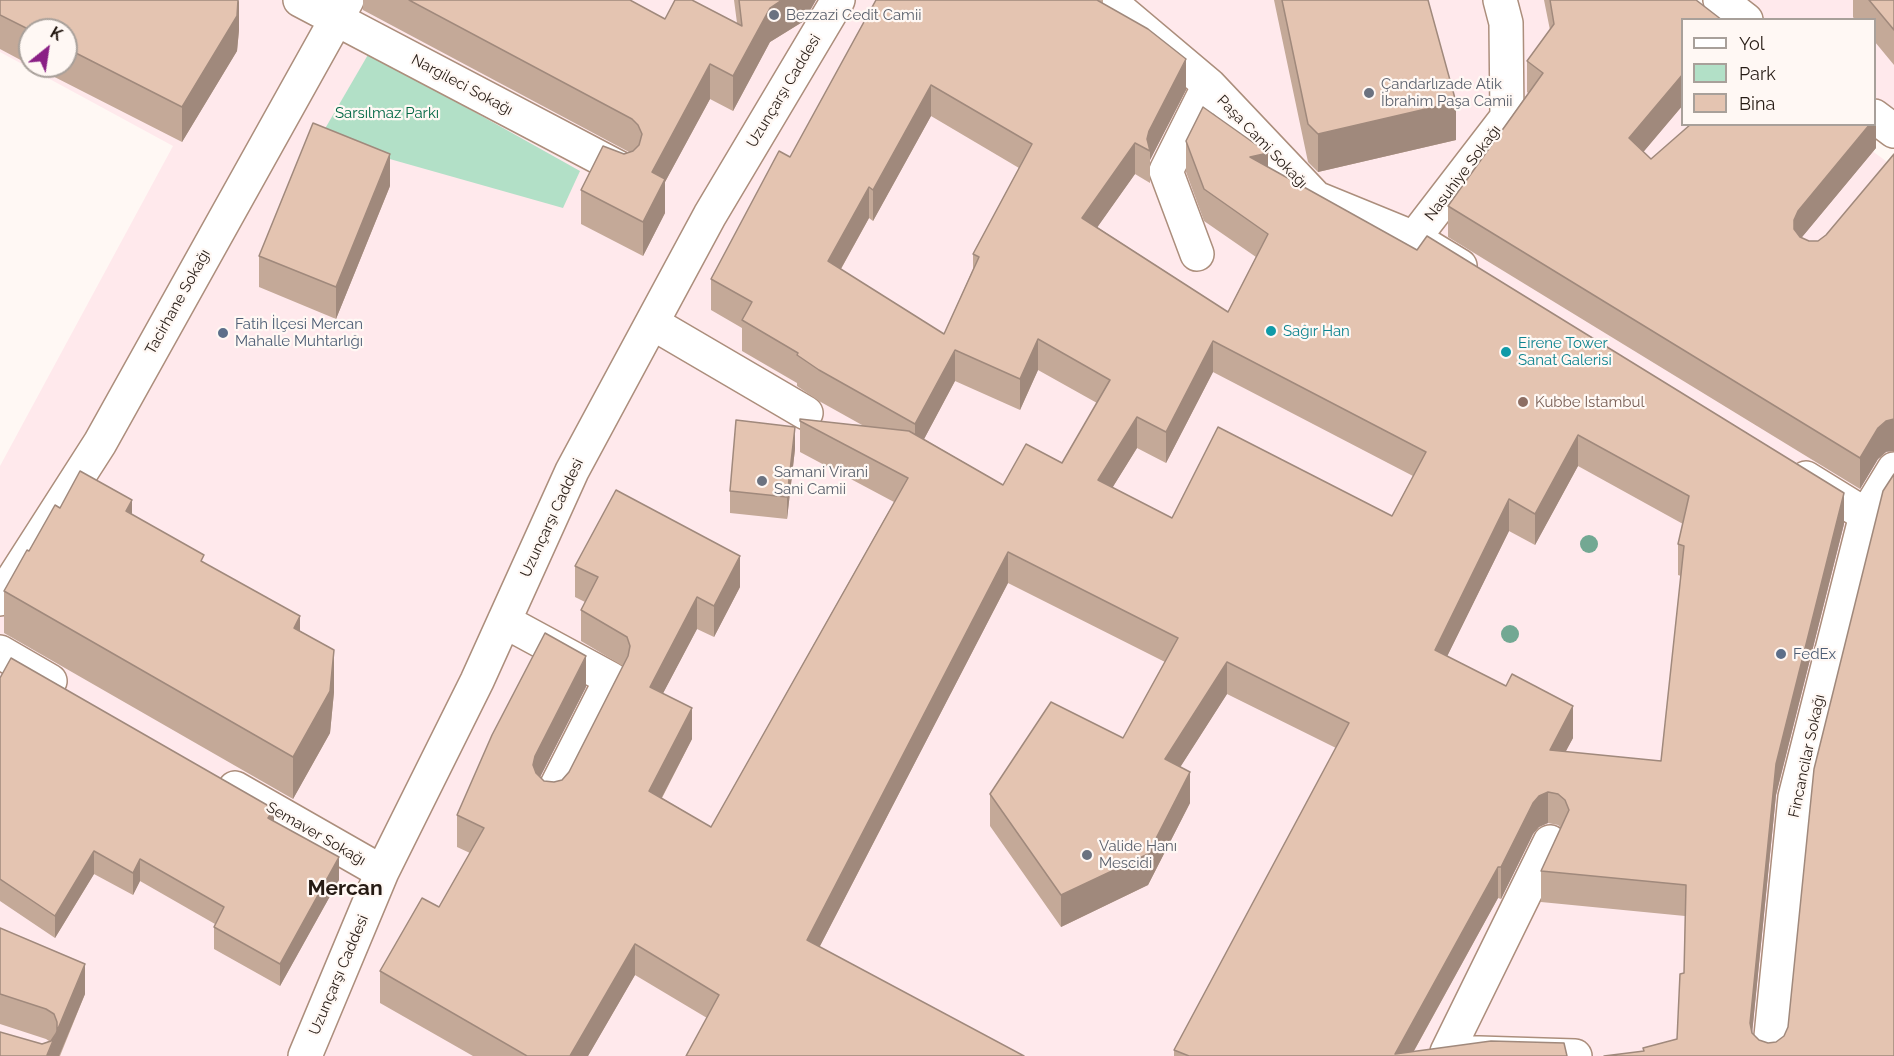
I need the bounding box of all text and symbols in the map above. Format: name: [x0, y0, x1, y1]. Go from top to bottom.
place label: Bezzazi Cedit Camii: [786, 6, 921, 24]
marker: Bezzazi Cedit Camii: [767, 8, 781, 22]
north arrow: [18, 18, 78, 78]
legend: [1681, 18, 1876, 126]
text: K: [47, 23, 66, 45]
street label: Uzunçarşı Caddesi: [743, 31, 825, 151]
text: Yol: [1739, 33, 1765, 54]
street label: Nargileci Sokağı: [408, 51, 516, 119]
text: Park: [1739, 63, 1776, 84]
place label: Çandarlızade Atik İbrahim Paşa Camii: [1381, 75, 1512, 110]
marker: Çandarlızade Atik İbrahim Paşa Camii: [1362, 86, 1376, 100]
street label: Paşa Cami Sokağı: [1213, 92, 1311, 192]
text: Bina: [1739, 93, 1775, 114]
park label: Sarsılmaz Parkı: [335, 104, 439, 122]
street label: Nasuhiye Sokağı: [1421, 122, 1505, 224]
street label: Tacirhane Sokağı: [142, 246, 214, 358]
place label: Fatih İlçesi Mercan Mahalle Muhtarlığı: [235, 315, 363, 350]
place label: Sağır Han: [1283, 322, 1350, 340]
marker: Sağır Han: [1264, 324, 1278, 338]
marker: Fatih İlçesi Mercan Mahalle Muhtarlığı: [216, 326, 230, 340]
place label: Eirene Tower Sanat Galerisi: [1518, 334, 1612, 369]
marker: Eirene Tower Sanat Galerisi: [1499, 345, 1513, 359]
place label: Kubbe Istambul: [1535, 393, 1645, 411]
marker: Kubbe Istambul: [1516, 395, 1530, 409]
street label: Uzunçarşı Caddesi: [517, 456, 587, 580]
place label: Samani Virani Sani Camii: [774, 463, 868, 498]
marker: Samani Virani Sani Camii: [755, 474, 769, 488]
place label: FedEx: [1793, 645, 1836, 663]
marker: FedEx: [1774, 647, 1788, 661]
street label: Fincancilar Sokağı: [1785, 693, 1829, 819]
street label: Semaver Sokağı: [263, 798, 369, 870]
place label: Valide Hanı Mescidi: [1099, 837, 1177, 872]
marker: Valide Hanı Mescidi: [1080, 848, 1094, 862]
district label: Mercan: [307, 876, 383, 902]
street label: Uzunçarşı Caddesi: [306, 912, 372, 1038]

